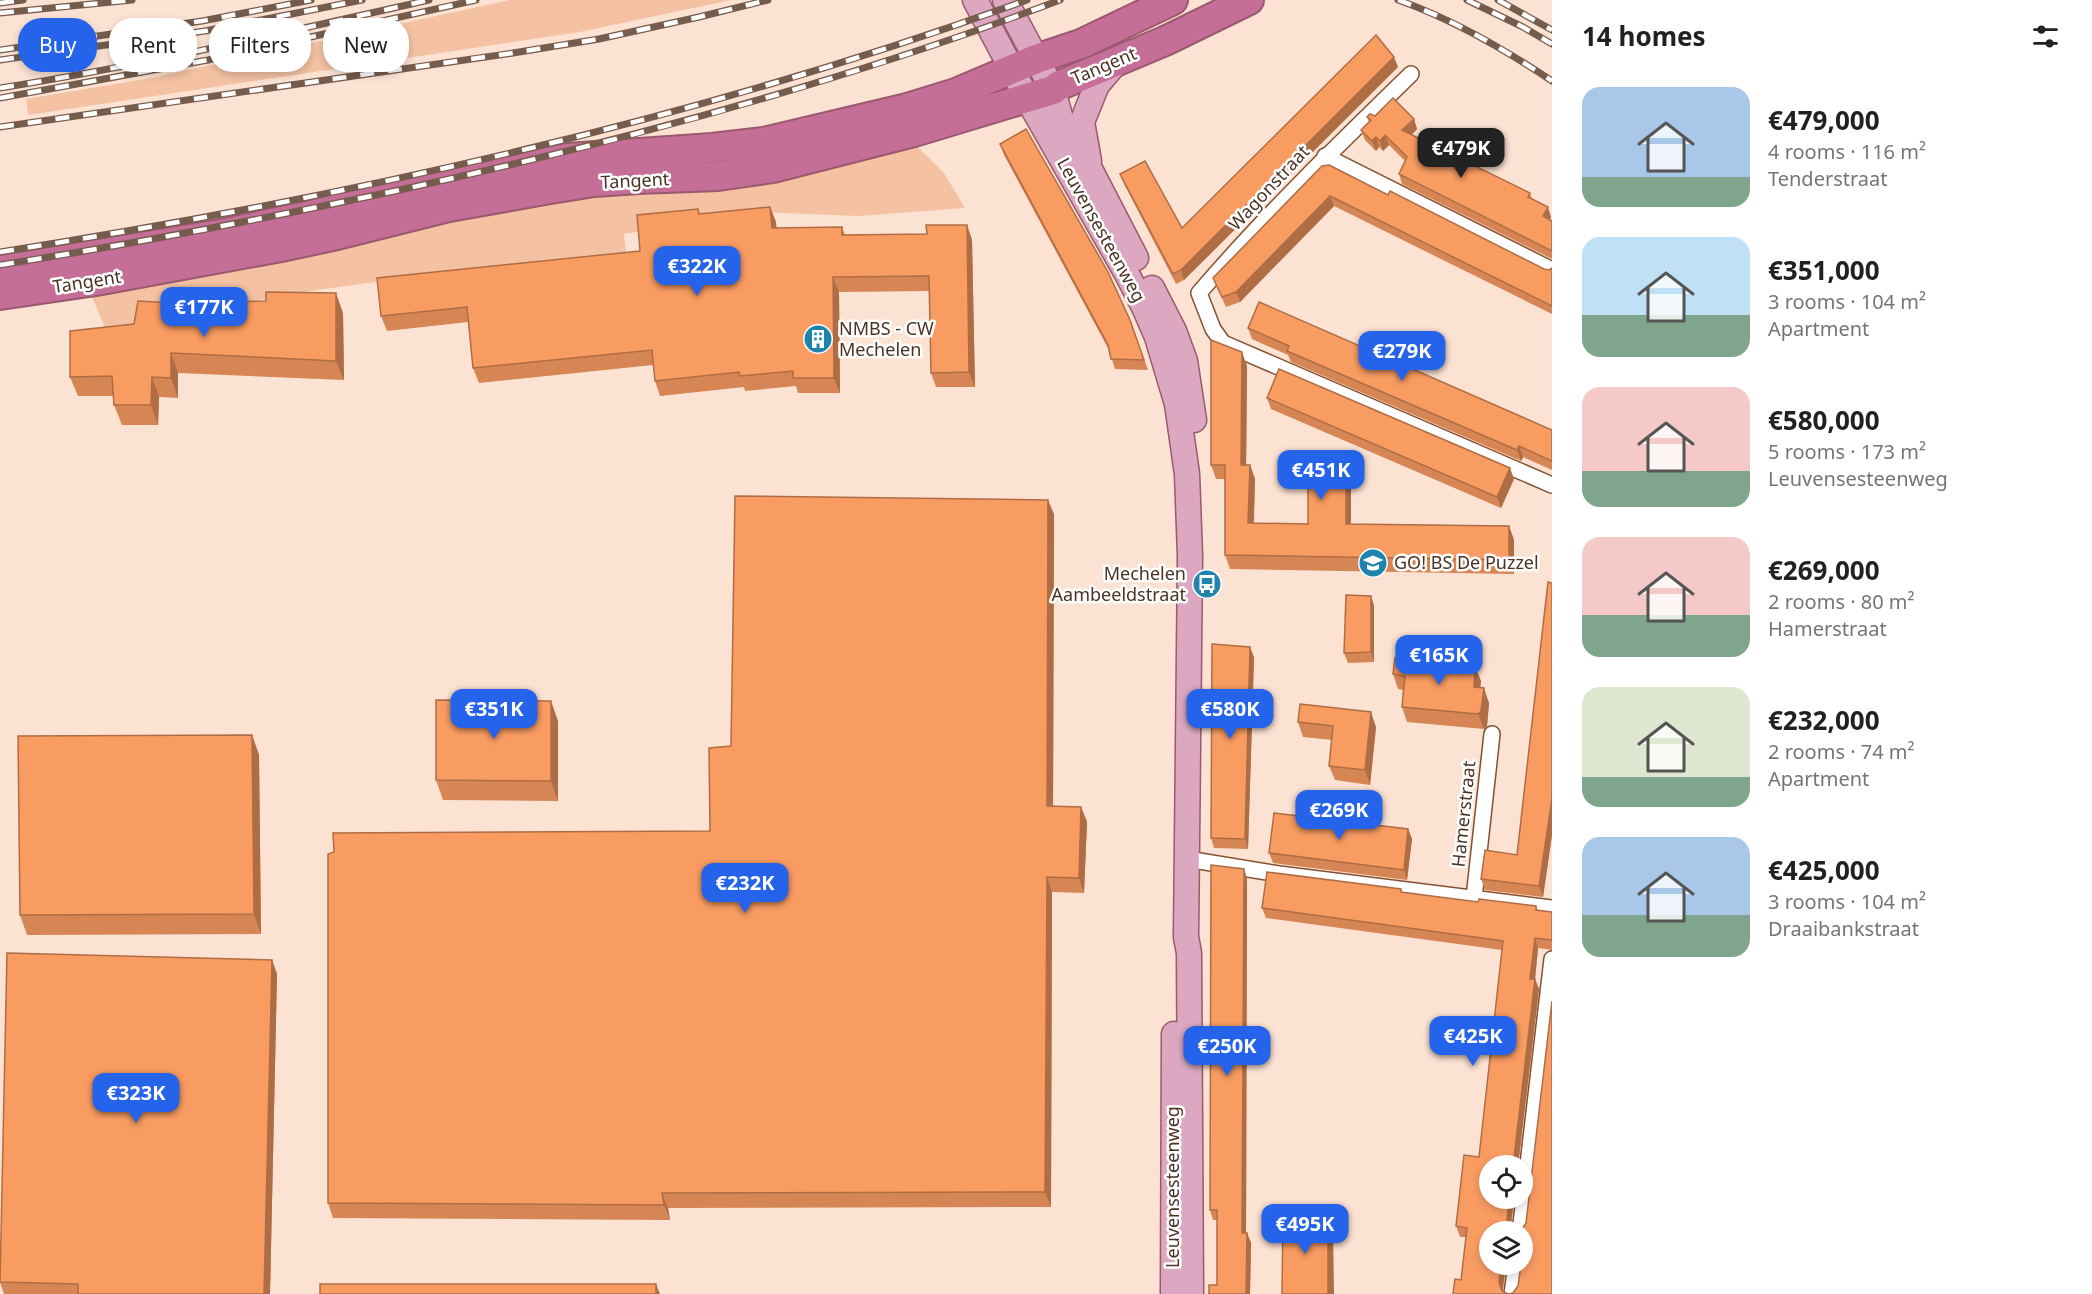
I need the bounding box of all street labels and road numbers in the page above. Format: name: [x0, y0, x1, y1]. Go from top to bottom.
street label: Tangent: [1067, 40, 1140, 90]
street label: Wagonstraat: [1223, 139, 1314, 235]
street label: Leuvensesteenweg: [1052, 153, 1152, 306]
street label: Tangent: [600, 166, 670, 194]
street label: Tangent: [51, 264, 123, 298]
street label: Hamerstraat: [1445, 759, 1481, 868]
street label: Leuvensesteenweg: [1160, 1106, 1184, 1268]

